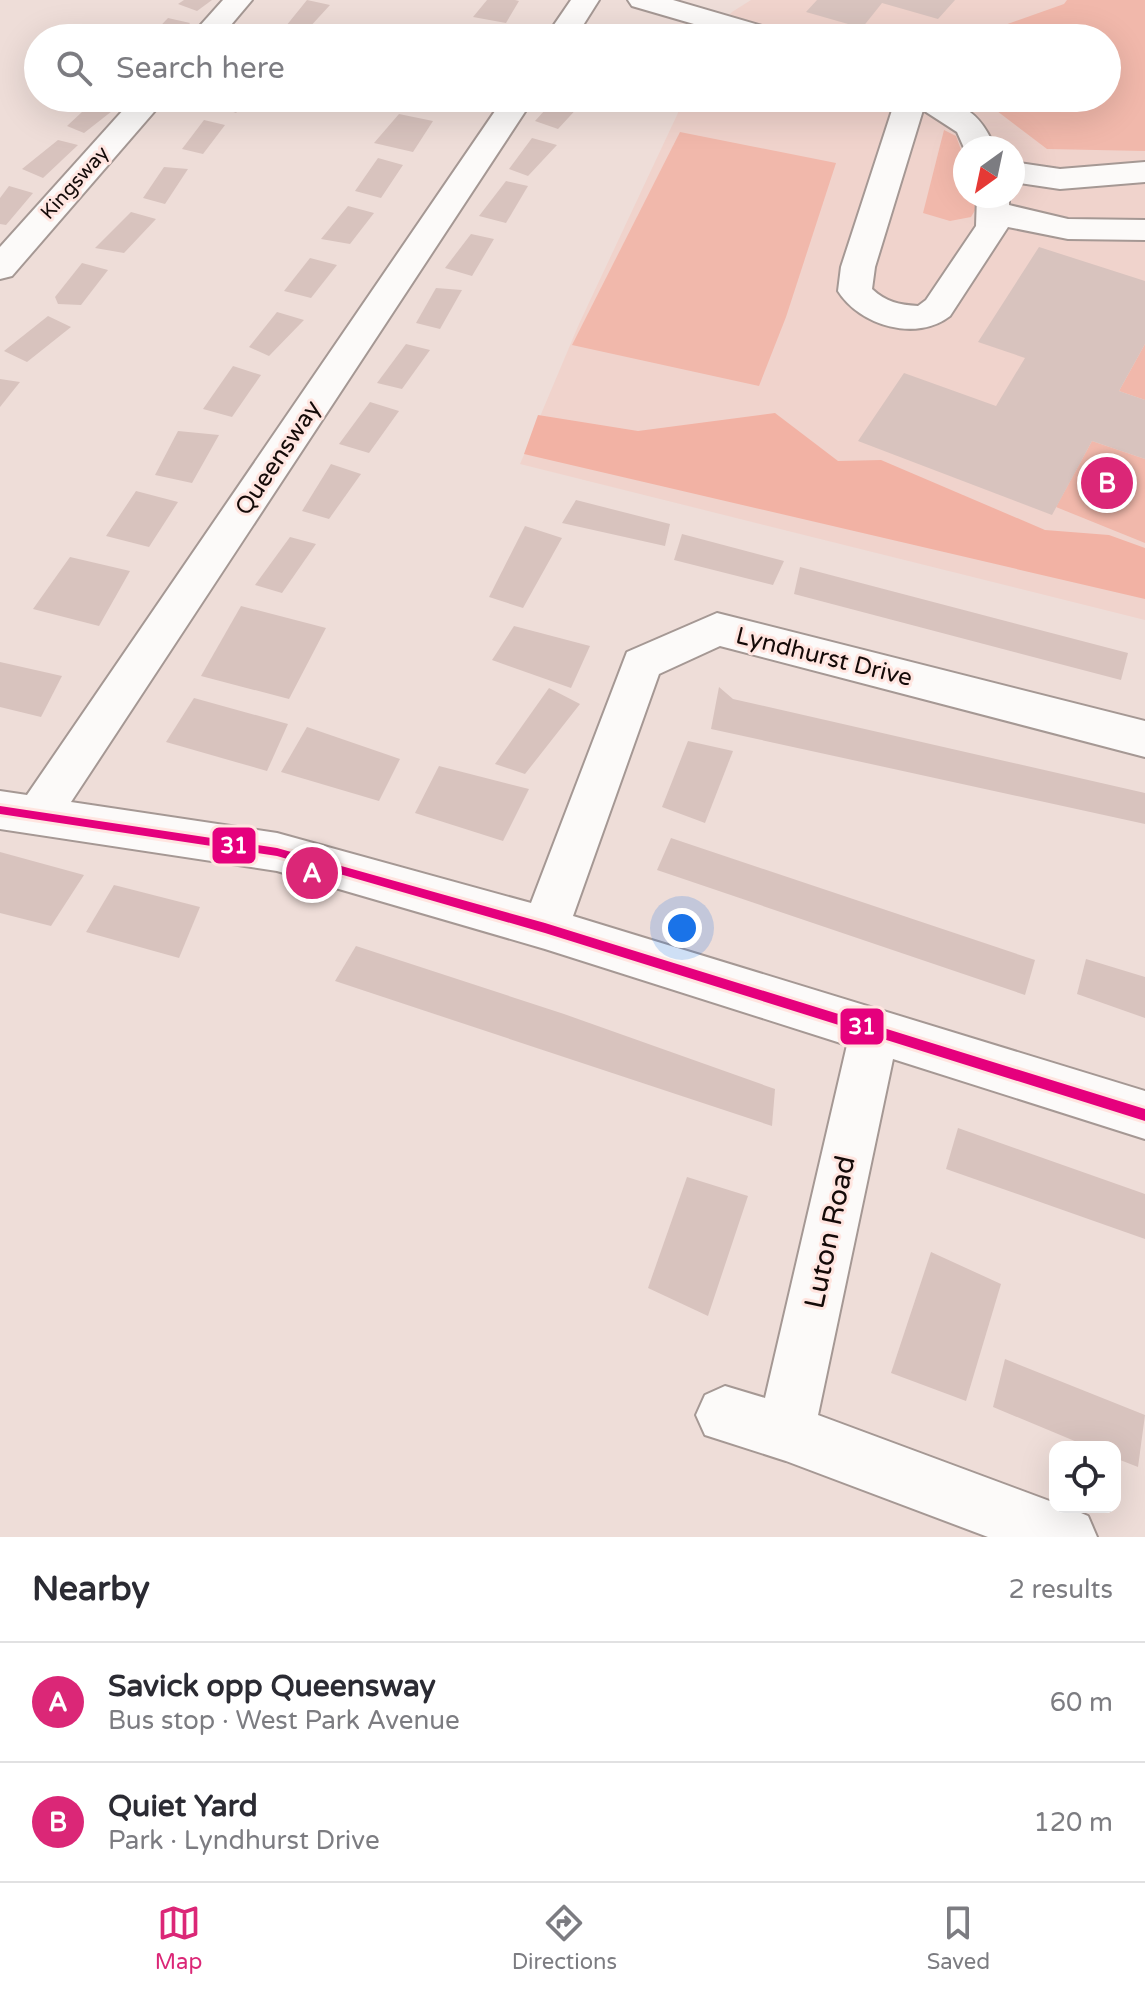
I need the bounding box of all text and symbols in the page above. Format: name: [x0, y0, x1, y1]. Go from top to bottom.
search box: [24, 24, 1121, 112]
icon: search: [52, 46, 96, 90]
text: Search here: [116, 50, 285, 87]
north arrow: [953, 136, 1025, 208]
street label: Kingsway: [36, 141, 114, 225]
street label: Queensway: [229, 395, 327, 521]
pin: B: [1081, 453, 1133, 513]
street label: Lyndhurst Drive: [733, 621, 915, 693]
line badge: 31: [211, 826, 257, 865]
text: 31: [220, 833, 248, 859]
pin: A: [286, 843, 338, 903]
your location: [662, 908, 702, 948]
line badge: 31: [839, 1007, 885, 1046]
text: 31: [848, 1014, 876, 1040]
street label: Luton Road: [797, 1152, 863, 1312]
map controls: [1049, 1441, 1121, 1513]
button: locate: [1049, 1441, 1121, 1513]
text: Nearby: [32, 1569, 150, 1610]
text: 2 results: [1008, 1574, 1113, 1605]
text: Savick opp Queensway: [108, 1668, 436, 1705]
text: A: [48, 1687, 68, 1718]
text: 60 m: [1050, 1687, 1113, 1718]
text: Bus stop · West Park Avenue: [108, 1705, 460, 1736]
text: Quiet Yard: [108, 1788, 258, 1825]
text: B: [49, 1807, 67, 1838]
text: 120 m: [1033, 1807, 1113, 1838]
text: Park · Lyndhurst Drive: [108, 1825, 380, 1856]
tab: Map: [155, 1901, 202, 1975]
tab: Directions: [512, 1901, 617, 1975]
tab: Saved: [927, 1901, 990, 1975]

